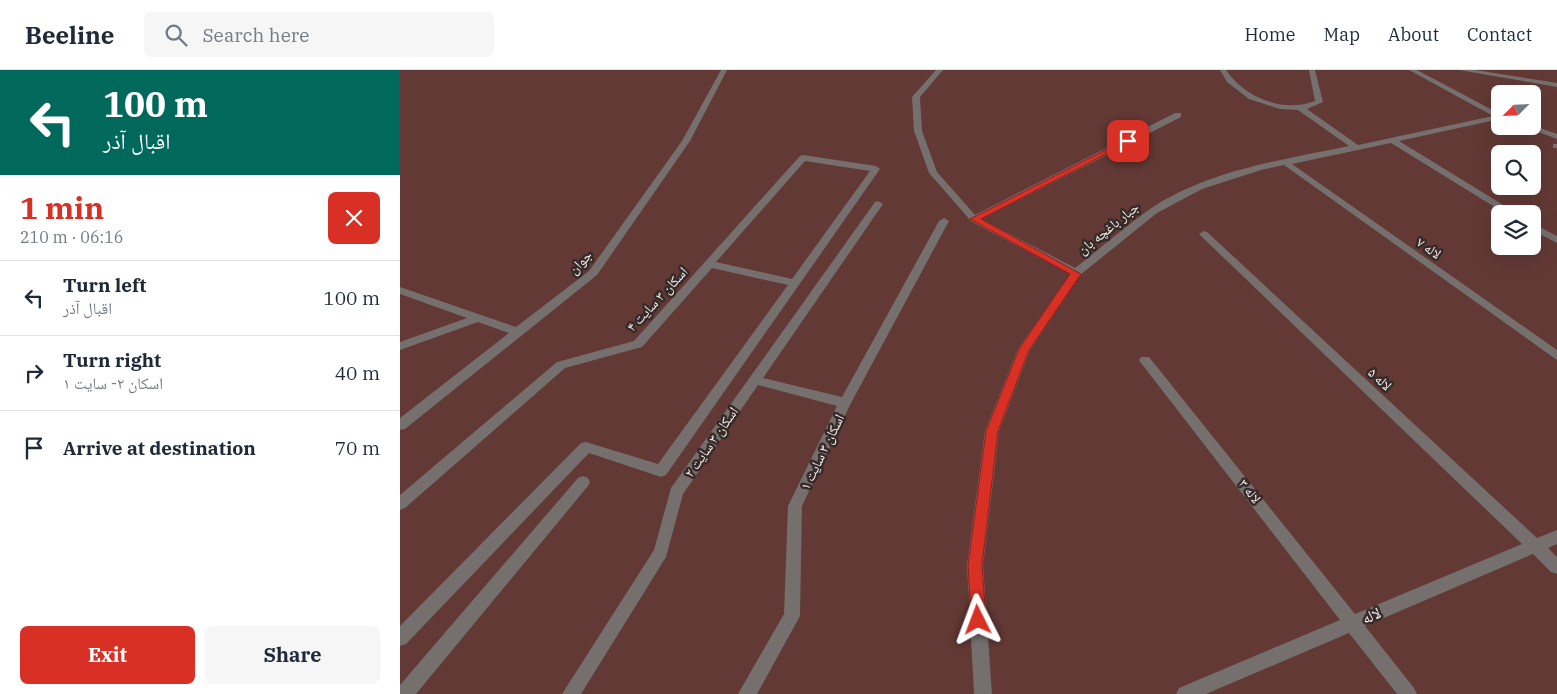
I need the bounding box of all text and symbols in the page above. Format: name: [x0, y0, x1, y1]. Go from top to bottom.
search box: [144, 12, 494, 57]
text: Beeline: [25, 19, 114, 51]
icon: search: [162, 21, 190, 49]
text: Search here: [202, 23, 309, 47]
text: Home: [1244, 23, 1296, 46]
text: Map: [1324, 23, 1360, 46]
text: About: [1388, 23, 1439, 46]
text: Contact: [1467, 23, 1532, 46]
text: 100 m: [103, 81, 208, 127]
north arrow: [1491, 85, 1541, 135]
map controls: [1491, 85, 1541, 255]
icon: left: [20, 90, 85, 155]
pin: [1107, 120, 1149, 162]
text: اقبال آذر: [103, 126, 171, 155]
icon: arrive: [1114, 127, 1142, 155]
button: search: [1491, 145, 1541, 195]
text: 1 min: [20, 188, 104, 227]
button: close: [328, 192, 380, 244]
street label: جبار باغچه بان: [1074, 198, 1143, 258]
button: layers: [1491, 205, 1541, 255]
text: 210 m · 06:16: [20, 227, 123, 247]
street label: لاله ۷: [1413, 233, 1445, 263]
street label: جوان: [564, 246, 596, 278]
street label: اسکان ۳ سایت ۴: [622, 263, 692, 335]
text: Turn left: [63, 273, 146, 297]
icon: left: [20, 284, 48, 312]
text: 100 m: [323, 286, 380, 310]
text: اقبال آذر: [63, 298, 112, 318]
text: Turn right: [63, 348, 161, 372]
icon: right: [20, 359, 48, 387]
text: 40 m: [335, 361, 380, 385]
street label: لاله ۵: [1364, 364, 1396, 394]
text: اسکان ۲- سایت ۱: [63, 373, 163, 393]
street label: اسکان ۳ سایت ۲: [680, 403, 742, 481]
street label: اسکان ۳ سایت ۱: [796, 411, 848, 493]
icon: arrive: [20, 434, 48, 462]
text: Arrive at destination: [63, 436, 256, 460]
text: 70 m: [335, 436, 380, 460]
street label: لاله ۳: [1235, 475, 1265, 507]
position arrow: [951, 593, 1003, 645]
street label: لاله: [1358, 602, 1384, 628]
button: Exit: [20, 626, 195, 684]
button: Share: [205, 626, 380, 684]

